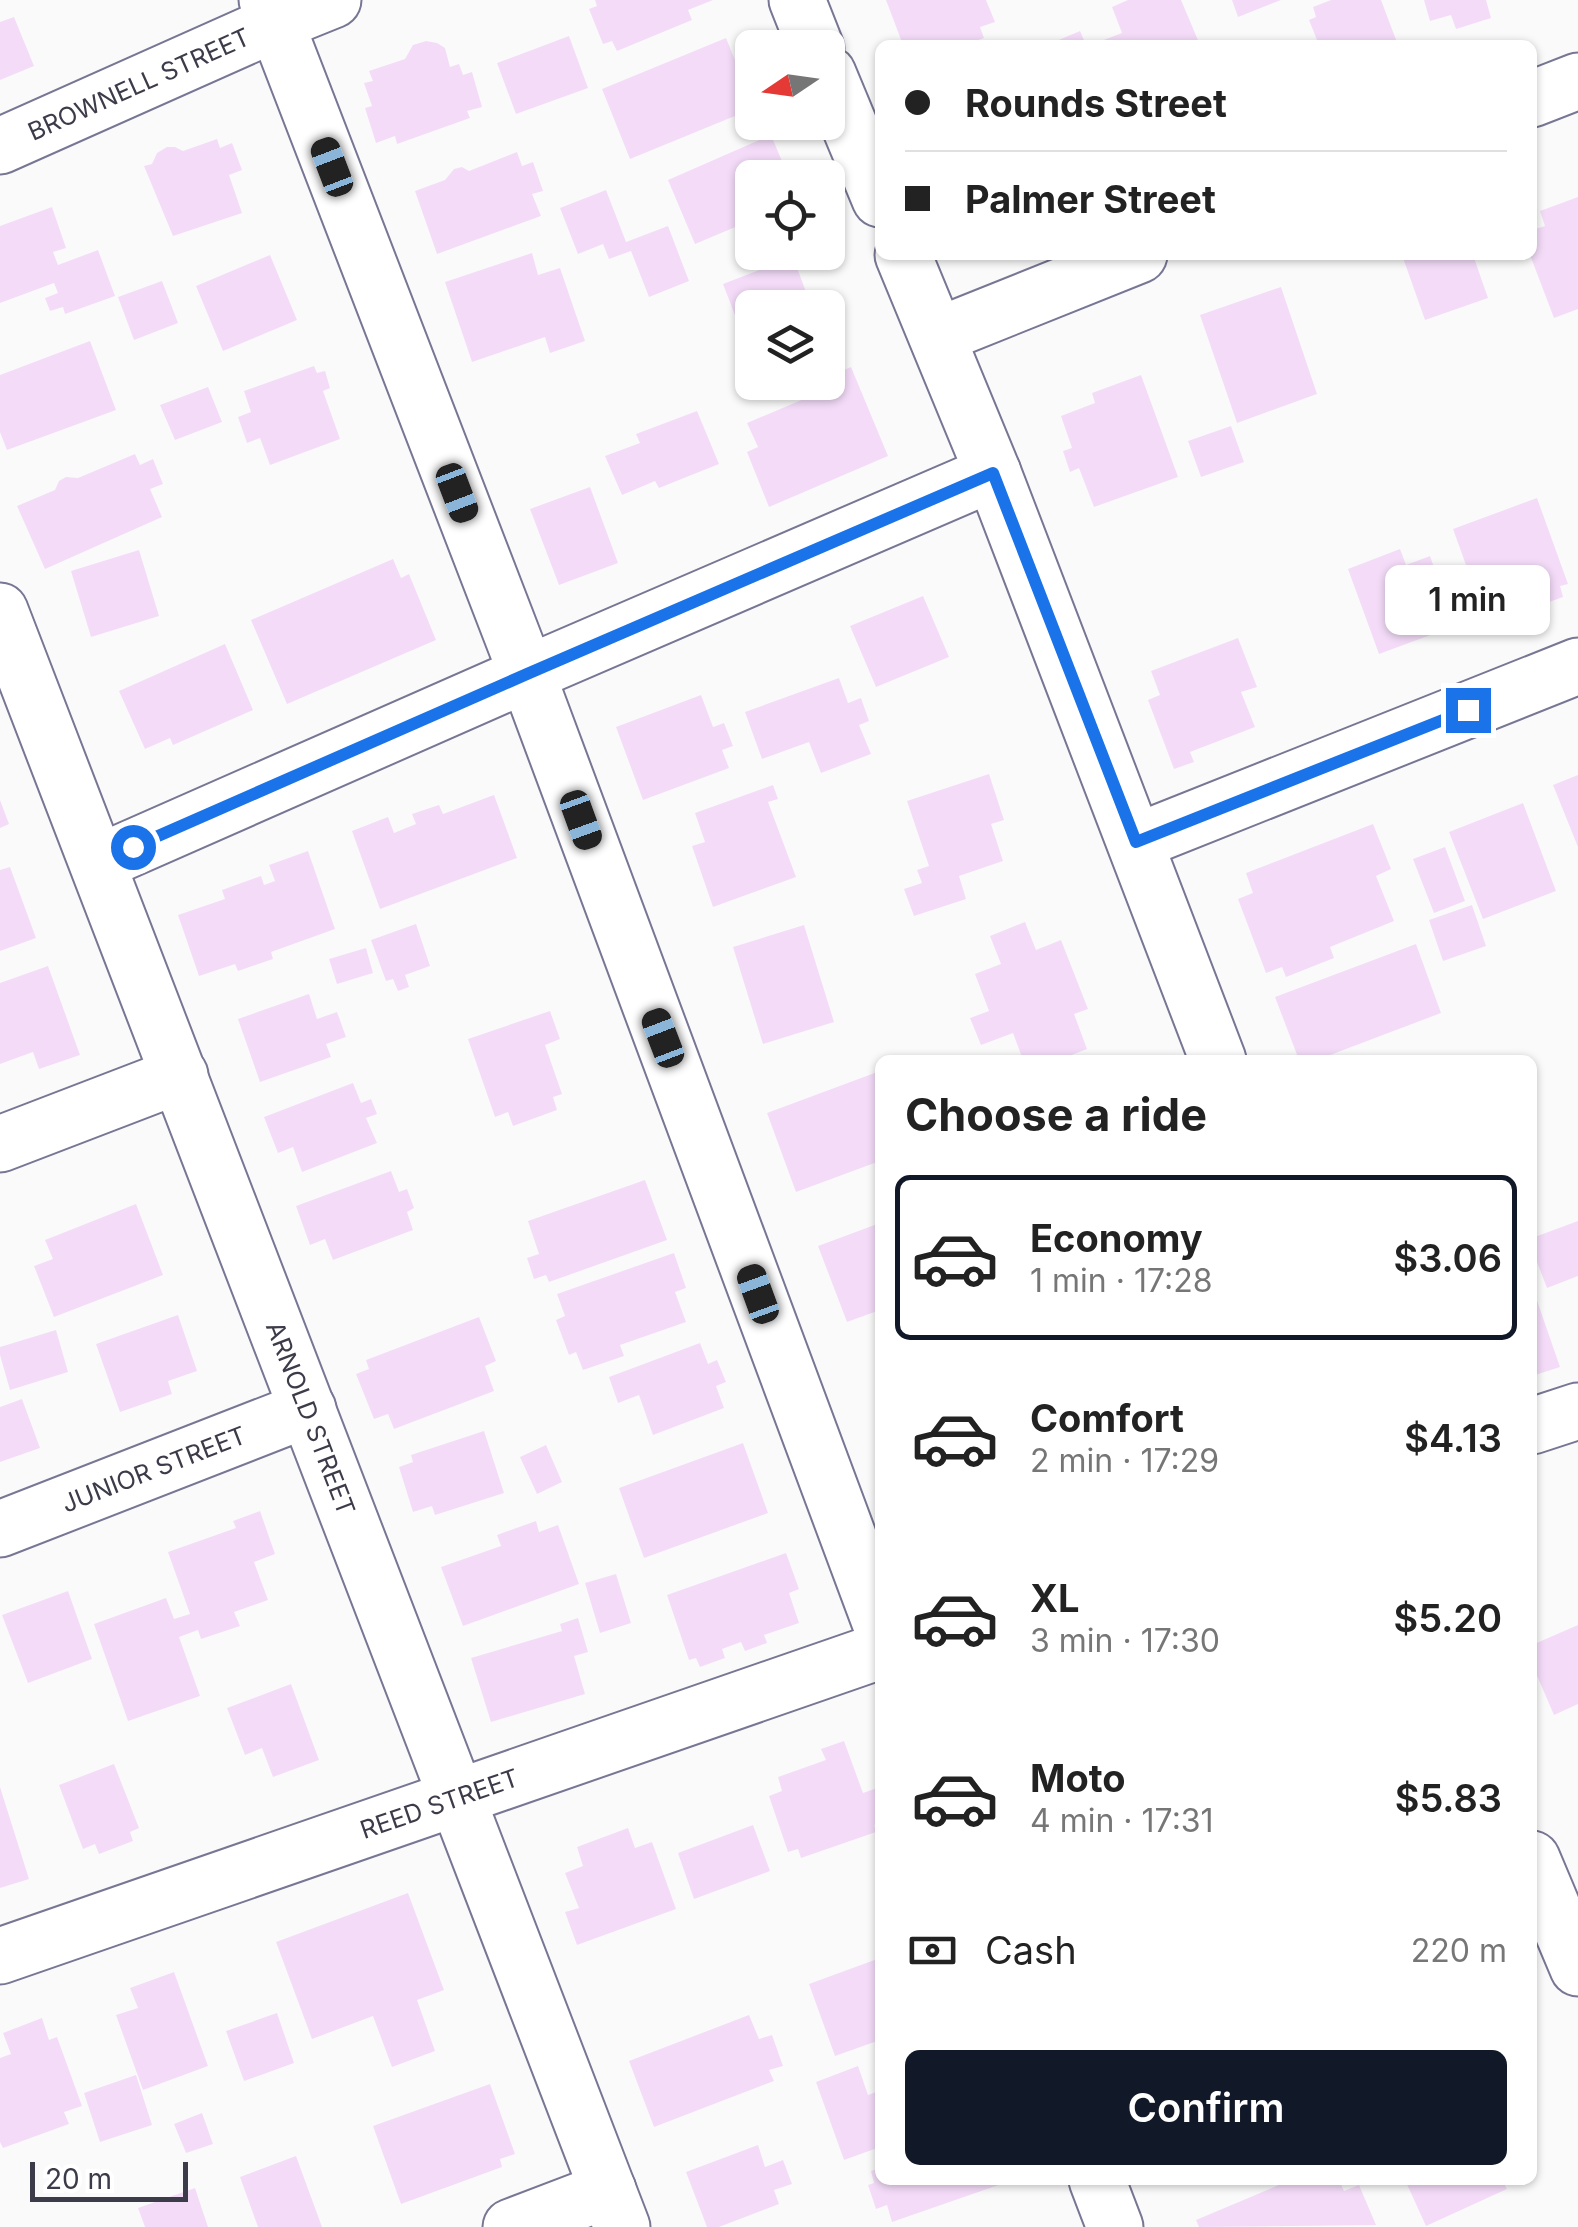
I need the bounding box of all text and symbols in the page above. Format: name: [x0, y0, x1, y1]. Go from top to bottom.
street label: BROWNELL STREET: [23, 22, 255, 147]
north arrow: [735, 30, 845, 140]
map controls: [735, 30, 845, 400]
text: Rounds Street: [965, 80, 1227, 126]
car: [307, 134, 357, 200]
button: locate: [735, 160, 845, 270]
text: Palmer Street: [965, 176, 1216, 222]
button: layers: [735, 290, 845, 400]
car: [432, 460, 482, 526]
callout: 1 min: [1386, 565, 1550, 635]
text: 1 min: [1428, 580, 1507, 619]
route end: [1446, 688, 1491, 733]
car: [557, 787, 605, 853]
route start: [111, 825, 156, 870]
car: [638, 1005, 688, 1071]
text: Choose a ride: [905, 1087, 1207, 1142]
icon: car: [910, 1213, 1000, 1303]
text: Economy: [1030, 1215, 1203, 1261]
text: $3.06: [1393, 1235, 1502, 1281]
car: [734, 1261, 782, 1327]
text: 1 min · 17:28: [1030, 1261, 1213, 1300]
street label: ARNOLD STREET: [260, 1317, 362, 1519]
icon: car: [910, 1393, 1000, 1483]
text: Comfort: [1030, 1395, 1184, 1441]
text: $4.13: [1404, 1415, 1502, 1461]
street label: JUNIOR STREET: [57, 1420, 250, 1519]
text: 2 min · 17:29: [1030, 1441, 1219, 1480]
icon: car: [910, 1573, 1000, 1663]
text: XL: [1030, 1575, 1080, 1621]
text: $5.20: [1393, 1595, 1502, 1641]
text: 3 min · 17:30: [1030, 1621, 1220, 1660]
icon: car: [910, 1753, 1000, 1843]
text: Moto: [1030, 1755, 1126, 1801]
street label: REED STREET: [356, 1762, 523, 1845]
text: $5.83: [1395, 1775, 1502, 1821]
text: 4 min · 17:31: [1030, 1801, 1214, 1840]
icon: cash: [905, 1923, 960, 1978]
text: Cash: [985, 1927, 1077, 1973]
text: 220 m: [1411, 1931, 1507, 1970]
button: Confirm: [905, 2050, 1507, 2165]
scale bar: [30, 2157, 188, 2202]
text: 20 m: [45, 2162, 112, 2196]

